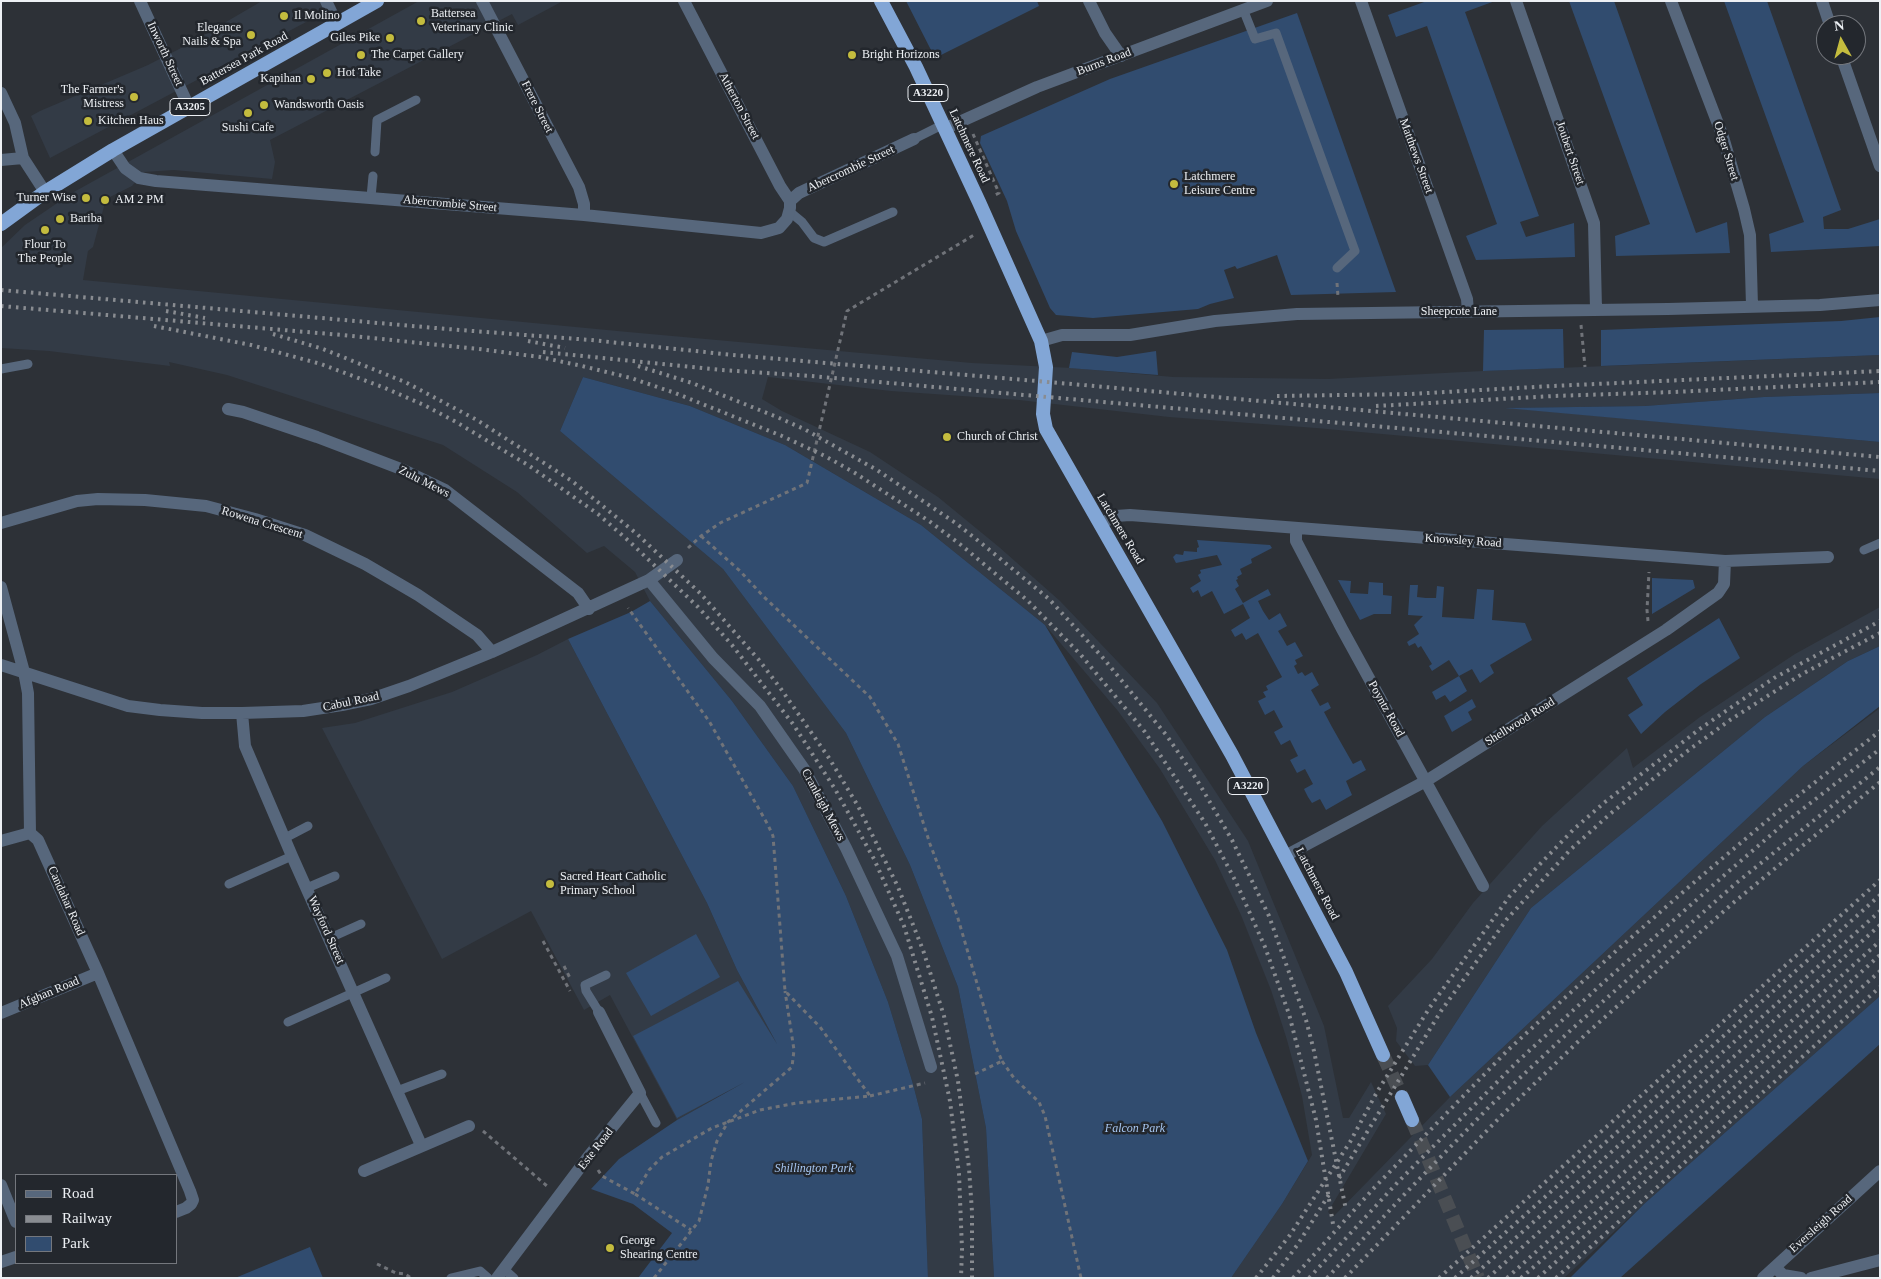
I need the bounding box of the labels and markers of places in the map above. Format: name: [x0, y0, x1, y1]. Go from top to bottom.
place label: Battersea Veterinary Clinic: [431, 7, 513, 35]
place label: Il Molino: [294, 9, 340, 23]
marker: Il Molino: [278, 10, 290, 22]
marker: Battersea Veterinary Clinic: [415, 15, 427, 27]
place label: Elegance Nails & Spa: [182, 21, 241, 49]
marker: Elegance Nails & Spa: [245, 29, 257, 41]
place label: Giles Pike: [330, 31, 380, 45]
marker: Giles Pike: [384, 32, 396, 44]
place label: The Carpet Gallery: [371, 48, 464, 62]
place label: Bright Horizons: [862, 48, 940, 62]
marker: The Carpet Gallery: [355, 49, 367, 61]
marker: Bright Horizons: [846, 49, 858, 61]
place label: Hot Take: [337, 66, 381, 80]
marker: Hot Take: [321, 67, 333, 79]
place label: Kapihan: [260, 72, 301, 86]
marker: Kapihan: [305, 73, 317, 85]
place label: The Farmer's Mistress: [61, 83, 124, 111]
marker: The Farmer's Mistress: [128, 91, 140, 103]
place label: Wandsworth Oasis: [274, 98, 364, 112]
marker: Wandsworth Oasis: [258, 99, 270, 111]
marker: Sushi Cafe: [242, 107, 254, 119]
place label: Kitchen Haus: [98, 114, 164, 128]
marker: Kitchen Haus: [82, 115, 94, 127]
place label: Sushi Cafe: [222, 121, 274, 135]
place label: Latchmere Leisure Centre: [1184, 170, 1255, 198]
marker: Latchmere Leisure Centre: [1168, 178, 1180, 190]
place label: Turner Wise: [17, 191, 76, 205]
marker: Turner Wise: [80, 192, 92, 204]
place label: AM 2 PM: [115, 193, 164, 207]
marker: AM 2 PM: [99, 194, 111, 206]
place label: Bariba: [70, 212, 102, 226]
marker: Bariba: [54, 213, 66, 225]
marker: Flour To The People: [39, 224, 51, 236]
place label: Flour To The People: [18, 238, 72, 266]
place label: Church of Christ: [957, 430, 1038, 444]
marker: Church of Christ: [941, 431, 953, 443]
place label: Sacred Heart Catholic Primary School: [560, 870, 666, 898]
marker: Sacred Heart Catholic Primary School: [544, 878, 556, 890]
place label: George Shearing Centre: [620, 1234, 698, 1262]
marker: George Shearing Centre: [604, 1242, 616, 1254]

